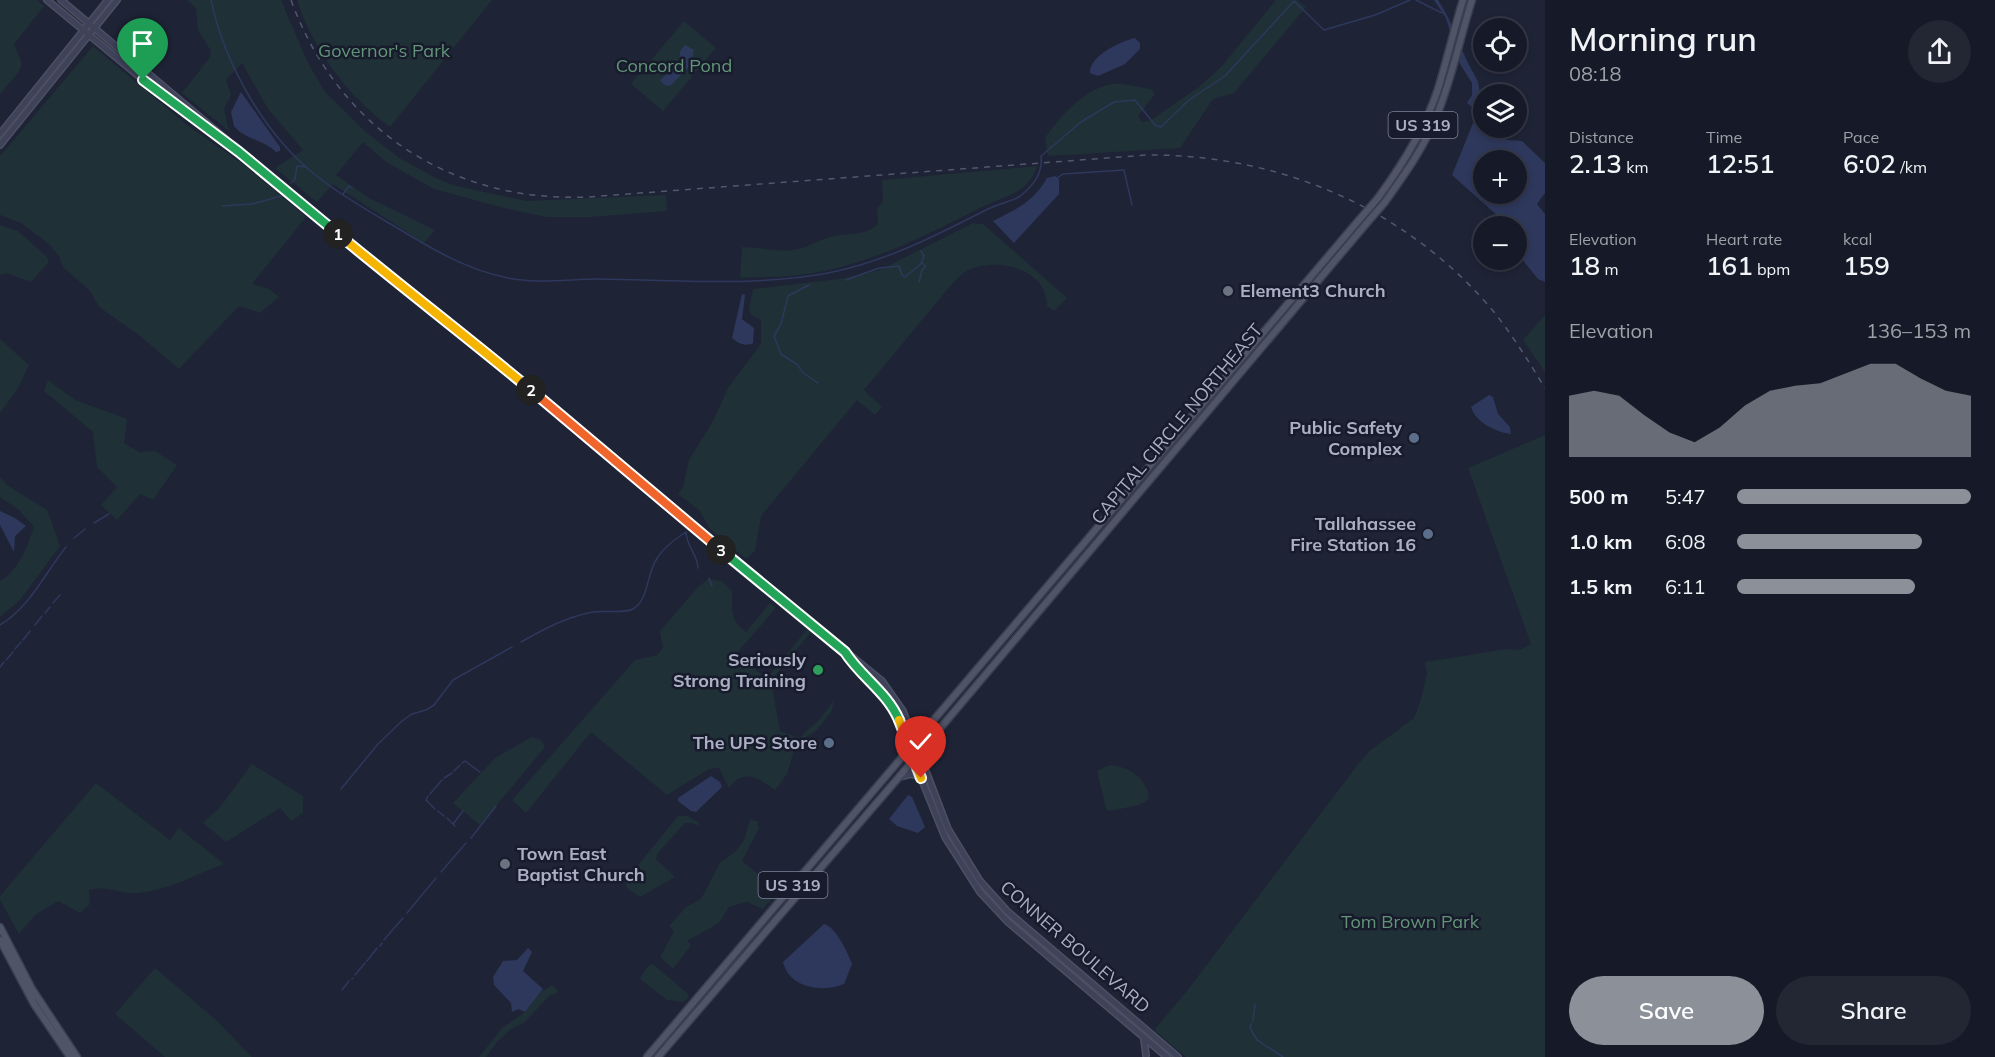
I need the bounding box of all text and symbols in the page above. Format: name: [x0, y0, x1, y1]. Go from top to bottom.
pin: [117, 18, 168, 80]
map controls: [1473, 18, 1527, 270]
button: locate: [1473, 18, 1527, 72]
text: Morning run: [1569, 18, 1757, 59]
button: share: [1908, 20, 1971, 83]
icon: arrive: [126, 27, 159, 60]
park label: Governor's Park: [318, 39, 451, 62]
park label: Concord Pond: [616, 54, 732, 77]
text: 08:18: [1569, 61, 1622, 86]
button: layers: [1473, 84, 1527, 138]
road number: US 319: [1388, 112, 1458, 138]
text: Distance: [1569, 127, 1634, 147]
text: Time: [1706, 127, 1742, 147]
text: Pace: [1843, 127, 1879, 147]
text: 2.13: [1569, 147, 1622, 180]
text: 12:51: [1706, 147, 1775, 180]
text: 6:02: [1843, 147, 1896, 180]
button: +: [1473, 150, 1527, 204]
text: km: [1622, 157, 1648, 177]
text: /km: [1896, 157, 1927, 177]
button: −: [1473, 216, 1527, 270]
pin: 1: [323, 219, 353, 249]
text: 1: [333, 224, 343, 244]
text: Elevation: [1569, 229, 1637, 249]
text: Heart rate: [1706, 229, 1782, 249]
text: kcal: [1843, 229, 1872, 249]
text: 18: [1569, 249, 1600, 282]
text: 161: [1706, 249, 1753, 282]
text: 159: [1843, 249, 1890, 282]
text: m: [1600, 259, 1618, 279]
text: bpm: [1753, 259, 1790, 279]
place label: Element3 Church: [1240, 279, 1386, 302]
marker: Element3 Church: [1221, 284, 1235, 298]
text: Elevation: [1569, 318, 1654, 343]
text: 136–153 m: [1866, 318, 1971, 343]
street label: CAPITAL CIRCLE NORTHEAST: [1086, 319, 1267, 529]
pin: 2: [516, 375, 546, 405]
text: 2: [526, 380, 536, 400]
place label: Public Safety Complex: [1289, 416, 1403, 460]
marker: Public Safety Complex: [1407, 431, 1421, 445]
text: 500 m: [1569, 484, 1628, 509]
text: 5:47: [1665, 484, 1706, 509]
place label: Tallahassee Fire Station 16: [1290, 512, 1416, 556]
marker: Tallahassee Fire Station 16: [1421, 527, 1435, 541]
text: 1.0 km: [1569, 529, 1632, 554]
text: 6:08: [1665, 529, 1706, 554]
pin: 3: [706, 535, 736, 565]
text: 3: [716, 540, 726, 560]
text: 1.5 km: [1569, 574, 1632, 599]
text: 6:11: [1665, 574, 1706, 599]
place label: Seriously Strong Training: [673, 648, 806, 692]
marker: Seriously Strong Training: [811, 663, 825, 677]
pin: [895, 716, 946, 778]
icon: check: [904, 725, 937, 758]
place label: The UPS Store: [693, 731, 817, 754]
marker: The UPS Store: [822, 736, 836, 750]
place label: Town East Baptist Church: [517, 842, 645, 886]
marker: Town East Baptist Church: [498, 857, 512, 871]
road number: US 319: [758, 872, 828, 898]
street label: CONNER BOULEVARD: [996, 875, 1155, 1018]
park label: Tom Brown Park: [1341, 910, 1480, 933]
button: Save: [1569, 976, 1764, 1045]
button: Share: [1776, 976, 1971, 1045]

